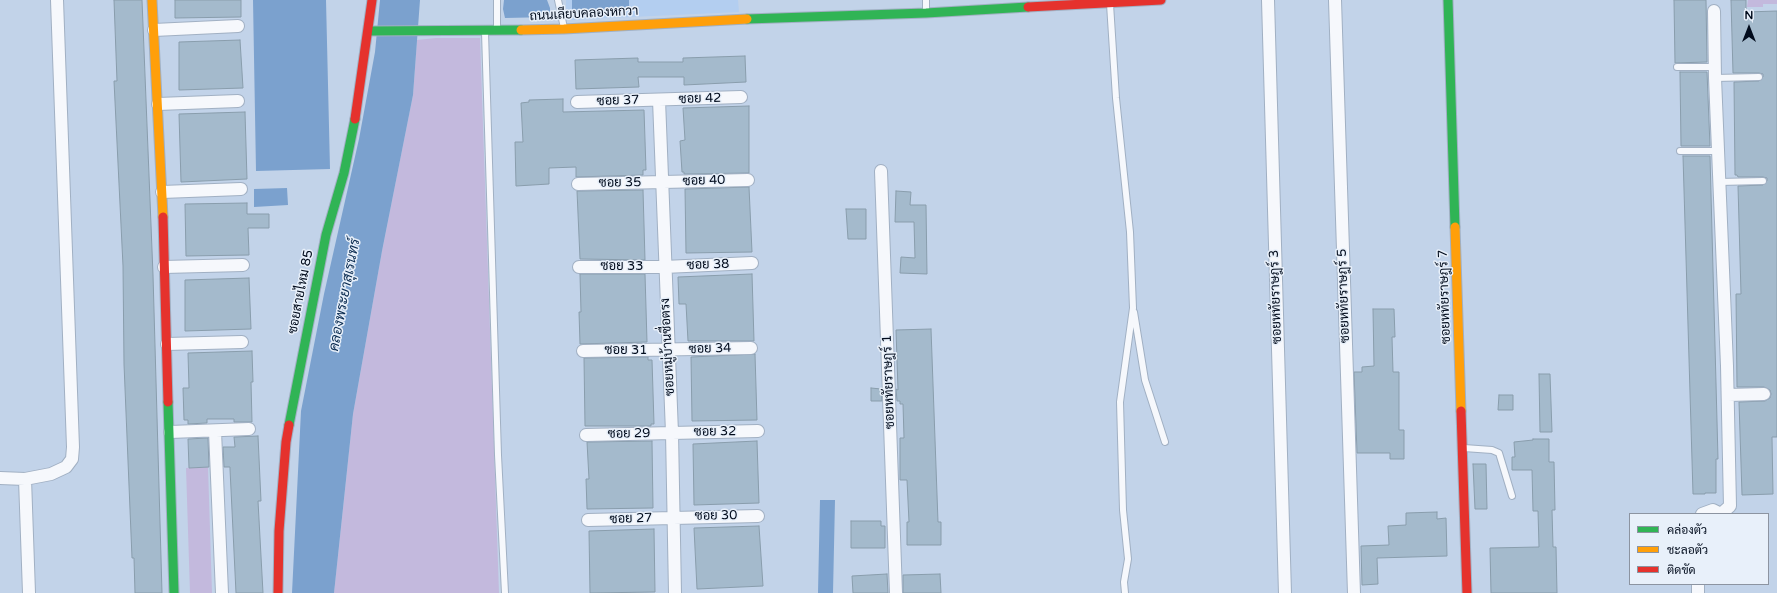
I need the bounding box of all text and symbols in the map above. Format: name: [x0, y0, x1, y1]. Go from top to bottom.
street label: ถนนเลียบคลองหกวา: [529, 3, 639, 25]
north arrow: [1729, 8, 1769, 48]
text: N: [1745, 9, 1753, 22]
street label: ซอย 42: [678, 90, 722, 108]
street label: ซอย 37: [596, 92, 640, 110]
street label: ซอย 40: [682, 172, 726, 190]
street label: ซอย 35: [598, 175, 642, 191]
water label: คลองพระยาสุเรนทร์: [326, 237, 364, 353]
street label: ซอยสายไหม 85: [285, 249, 317, 335]
street label: ซอยหทัยราษฎร์ 5: [1335, 249, 1353, 343]
street label: ซอยหทัยราษฎร์ 3: [1267, 250, 1285, 344]
street label: ซอยหทัยราษฎร์ 7: [1436, 250, 1454, 344]
street label: ซอย 38: [686, 256, 730, 274]
street label: ซอย 33: [601, 259, 643, 275]
street label: ซอยหมู่บ้านซื่อตรง: [658, 298, 678, 396]
street label: ซอยหทัยราษฎร์ 1: [880, 335, 898, 429]
street label: ซอย 34: [688, 340, 732, 358]
street label: ซอย 31: [605, 343, 647, 359]
street label: ซอย 32: [693, 424, 737, 440]
street label: ซอย 29: [607, 426, 651, 442]
street label: ซอย 30: [694, 508, 738, 524]
street label: ซอย 27: [609, 510, 653, 528]
legend: [1629, 513, 1769, 585]
text: คล่องตัว: [1667, 523, 1707, 537]
text: ชะลอตัว: [1667, 543, 1708, 557]
text: ติดขัด: [1667, 563, 1696, 577]

